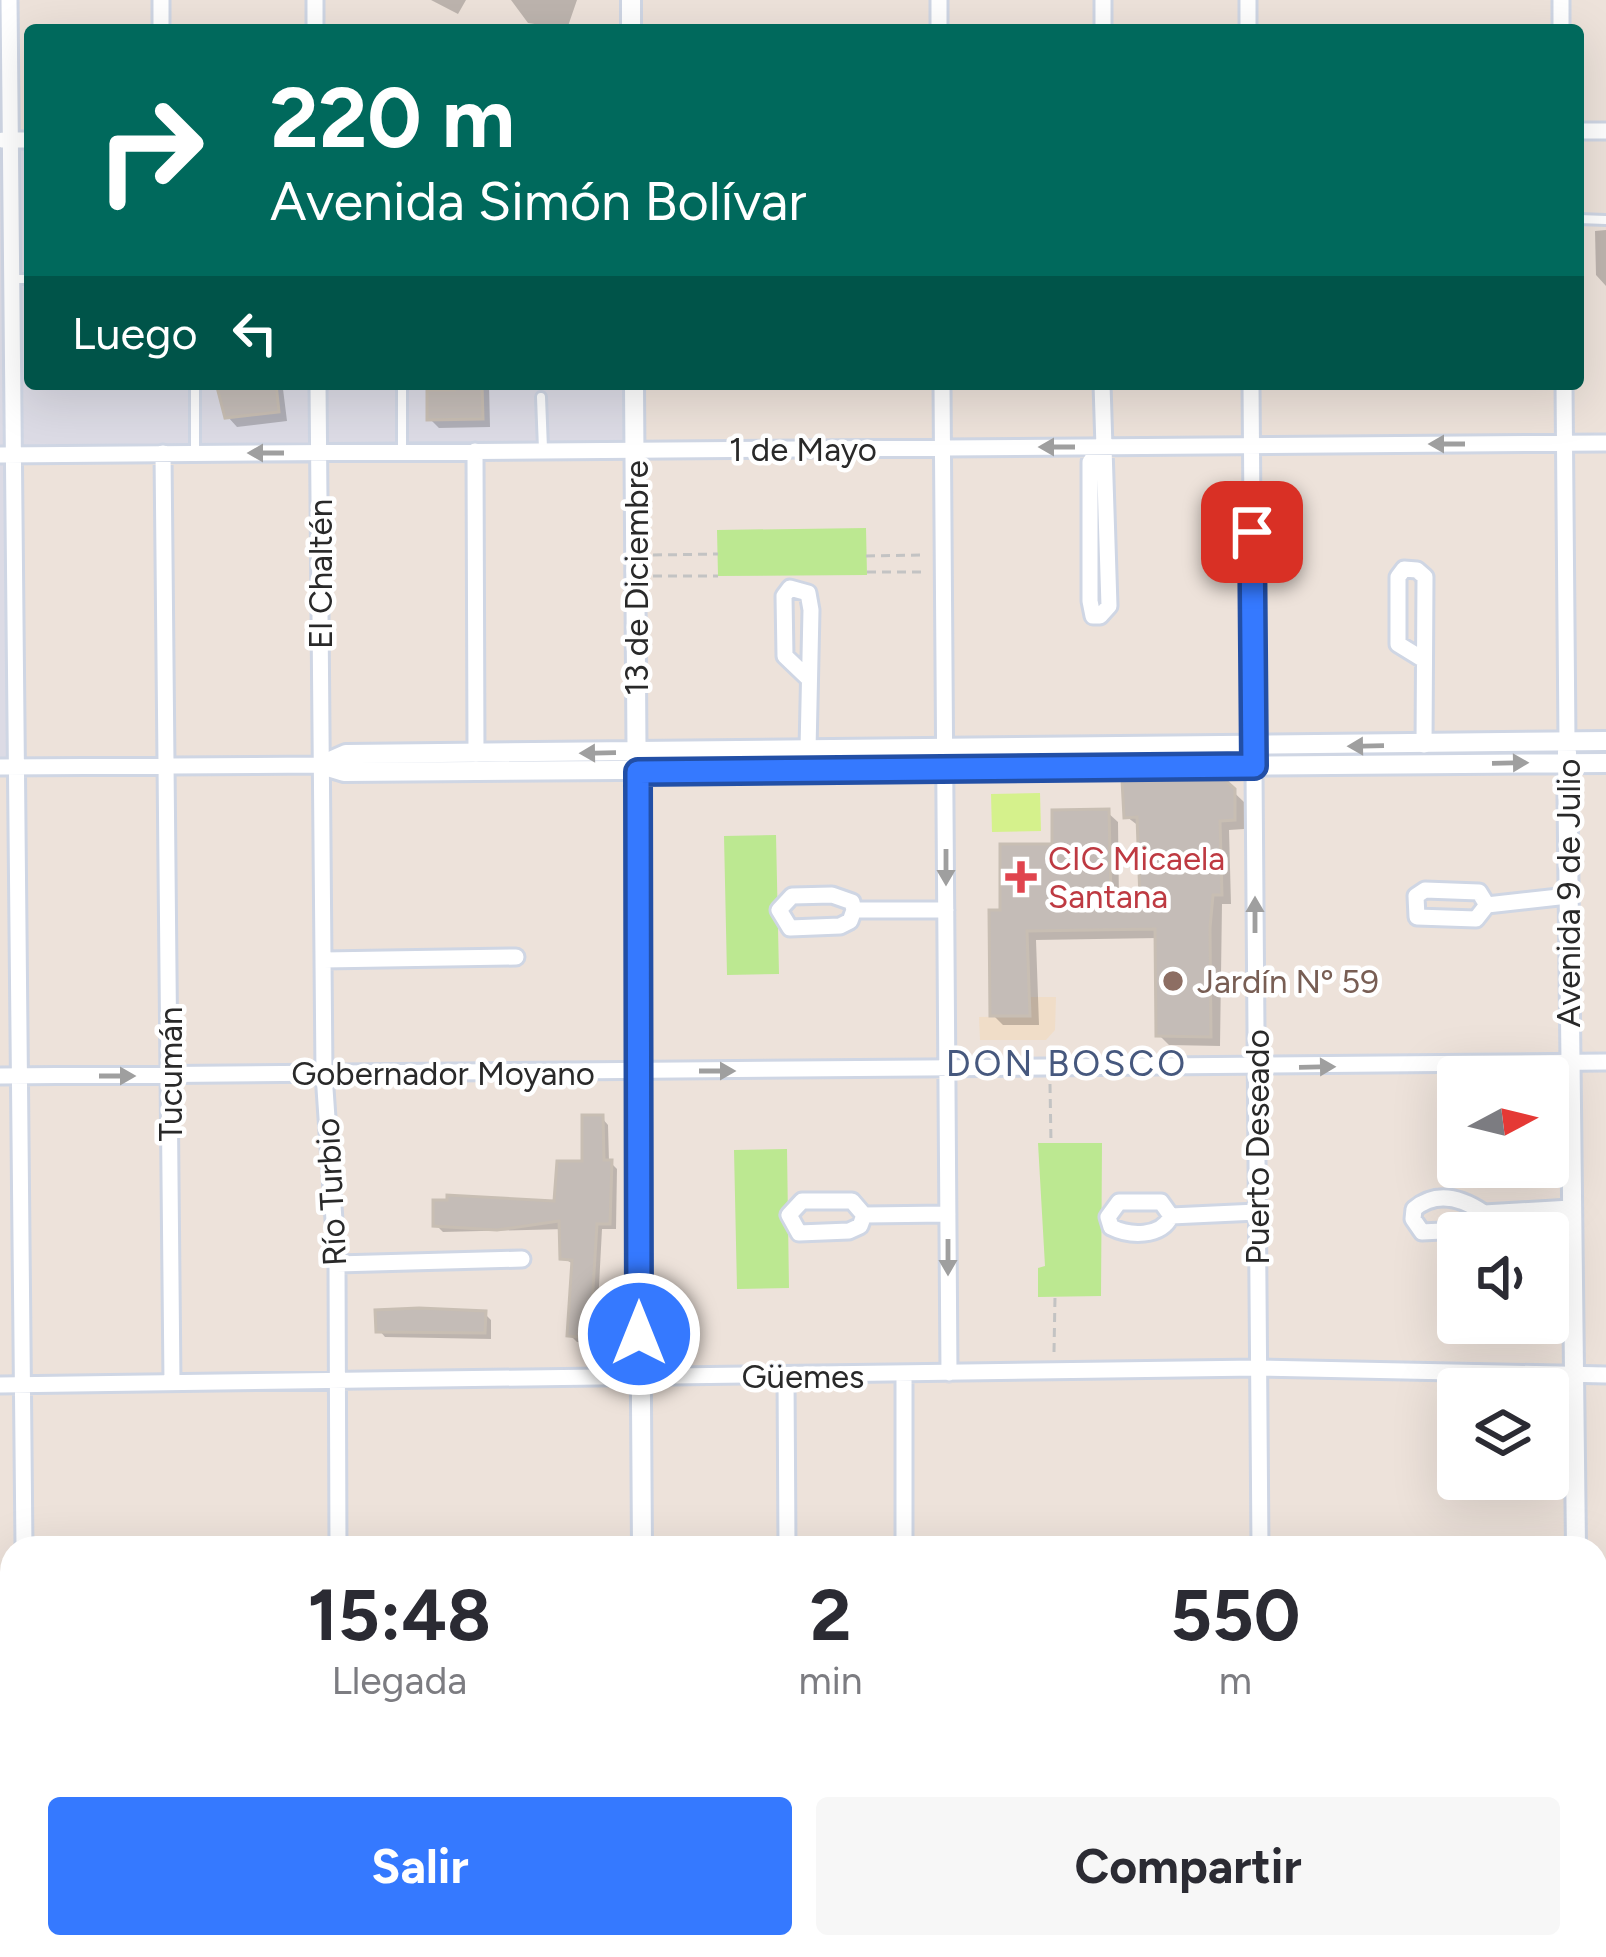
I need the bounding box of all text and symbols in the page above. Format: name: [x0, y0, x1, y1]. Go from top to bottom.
text: 220 m: [270, 67, 515, 168]
icon: right: [72, 72, 228, 228]
text: Avenida Simón Bolívar: [270, 169, 806, 234]
icon: left: [222, 300, 288, 366]
text: Luego: [72, 306, 198, 360]
street label: 1 de Mayo: [729, 430, 877, 469]
one-way arrow: [1427, 434, 1465, 454]
one-way arrow: [1037, 437, 1075, 457]
one-way arrow: [246, 443, 284, 463]
street label: 13 de Diciembre: [617, 460, 656, 696]
pin: [1201, 481, 1303, 583]
street label: El Chaltén: [301, 499, 340, 649]
icon: arrive: [1219, 499, 1285, 565]
one-way arrow: [1346, 736, 1384, 755]
one-way arrow: [578, 743, 616, 762]
one-way arrow: [1492, 754, 1530, 773]
street label: Avenida 9 de Julio: [1549, 759, 1588, 1027]
place label: CIC Micaela Santana: [1048, 839, 1225, 916]
one-way arrow: [936, 849, 955, 887]
marker: CIC Micaela Santana: [1005, 861, 1037, 893]
one-way arrow: [1245, 895, 1265, 933]
place label: Jardín Nº 59: [1197, 962, 1379, 1001]
marker: Jardín Nº 59: [1160, 968, 1186, 994]
street label: Tucumán: [151, 1007, 190, 1141]
street label: Puerto Deseado: [1238, 1029, 1277, 1265]
district label: DON BOSCO: [946, 1042, 1188, 1085]
street label: Gobernador Moyano: [291, 1054, 595, 1093]
north arrow: [1437, 1056, 1569, 1188]
map controls: [1437, 1056, 1569, 1500]
one-way arrow: [1299, 1057, 1337, 1076]
one-way arrow: [699, 1062, 737, 1081]
one-way arrow: [99, 1066, 137, 1085]
street label: Río Turbio: [308, 1117, 354, 1267]
button: sound: [1437, 1212, 1569, 1344]
one-way arrow: [938, 1239, 958, 1277]
position arrow: [576, 1271, 702, 1397]
street label: Güemes: [742, 1357, 865, 1396]
button: layers: [1437, 1368, 1569, 1500]
text: 15:48: [308, 1572, 491, 1658]
text: 2: [810, 1572, 851, 1658]
text: 550: [1170, 1572, 1300, 1658]
text: Llegada: [331, 1657, 467, 1704]
text: min: [799, 1657, 863, 1704]
text: m: [1219, 1657, 1252, 1704]
button: Salir: [48, 1797, 792, 1935]
button: Compartir: [816, 1797, 1560, 1935]

